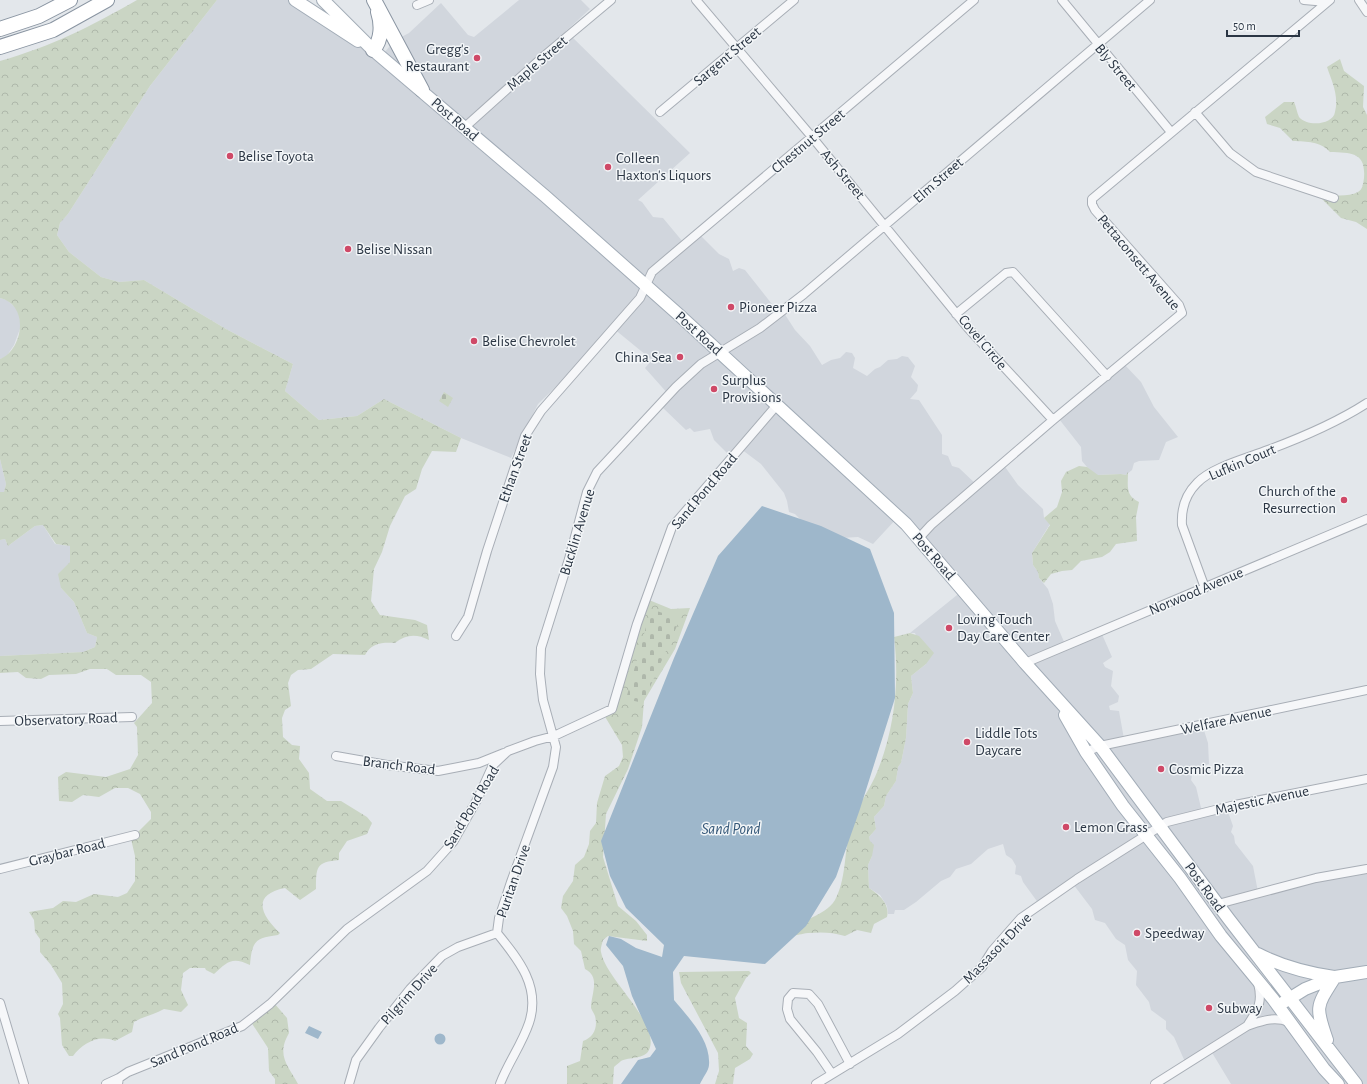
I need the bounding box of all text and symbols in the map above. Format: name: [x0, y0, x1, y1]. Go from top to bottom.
scale bar: [1227, 12, 1299, 38]
text: 50 m: [1233, 20, 1256, 32]
street label: Sargent Street: [691, 24, 764, 89]
street label: Maple Street: [504, 33, 571, 94]
street label: Bly Street: [1092, 41, 1139, 94]
place label: Gregg's Restaurant: [406, 42, 469, 74]
marker: Gregg's Restaurant: [472, 53, 482, 63]
street label: Post Road: [428, 95, 481, 144]
street label: Chestnut Street: [769, 106, 848, 176]
street label: Ash Street: [818, 147, 868, 202]
place label: Belise Toyota: [238, 149, 314, 164]
marker: Belise Toyota: [225, 151, 235, 161]
place label: Colleen Haxton's Liquors: [616, 151, 711, 183]
street label: Elm Street: [910, 155, 966, 206]
marker: Colleen Haxton's Liquors: [603, 162, 613, 172]
street label: Pettaconsett Avenue: [1094, 212, 1183, 313]
place label: Belise Nissan: [356, 242, 433, 257]
marker: Belise Nissan: [343, 244, 353, 254]
place label: Pioneer Pizza: [739, 300, 817, 315]
marker: Pioneer Pizza: [726, 302, 736, 312]
street label: Post Road: [672, 309, 725, 358]
street label: Covel Circle: [955, 312, 1010, 373]
place label: Belise Chevrolet: [482, 334, 576, 349]
marker: Belise Chevrolet: [469, 336, 479, 346]
place label: China Sea: [615, 350, 672, 365]
marker: China Sea: [675, 352, 685, 362]
place label: Surplus Provisions: [722, 373, 781, 405]
marker: Surplus Provisions: [709, 384, 719, 394]
street label: Ethan Street: [496, 432, 535, 504]
street label: Lufkin Court: [1206, 442, 1278, 483]
street label: Sand Pond Road: [669, 450, 740, 532]
place label: Church of the Resurrection: [1258, 484, 1336, 516]
street label: Bucklin Avenue: [557, 487, 598, 577]
marker: Church of the Resurrection: [1339, 495, 1349, 505]
street label: Post Road: [909, 530, 958, 583]
street label: Norwood Avenue: [1147, 565, 1246, 618]
place label: Loving Touch Day Care Center: [957, 612, 1050, 644]
marker: Loving Touch Day Care Center: [944, 623, 954, 633]
street label: Welfare Avenue: [1179, 704, 1273, 737]
street label: Observatory Road: [14, 710, 118, 729]
place label: Liddle Tots Daycare: [975, 726, 1038, 758]
marker: Liddle Tots Daycare: [962, 737, 972, 747]
street label: Branch Road: [362, 754, 436, 777]
place label: Cosmic Pizza: [1169, 762, 1244, 777]
street label: Sand Pond Road: [441, 763, 502, 851]
marker: Cosmic Pizza: [1156, 764, 1166, 774]
street label: Majestic Avenue: [1214, 783, 1310, 818]
place label: Lemon Grass: [1074, 820, 1148, 835]
water label: Sand Pond: [701, 821, 761, 837]
marker: Lemon Grass: [1061, 822, 1071, 832]
street label: Graybar Road: [27, 836, 107, 869]
street label: Puritan Drive: [494, 842, 533, 920]
street label: Post Road: [1182, 860, 1228, 915]
street label: Massasoit Drive: [960, 910, 1035, 987]
place label: Speedway: [1145, 926, 1205, 941]
marker: Speedway: [1132, 928, 1142, 938]
street label: Pilgrim Drive: [378, 961, 441, 1028]
place label: Subway: [1217, 1001, 1263, 1016]
marker: Subway: [1204, 1003, 1214, 1013]
street label: Sand Pond Road: [148, 1020, 240, 1071]

